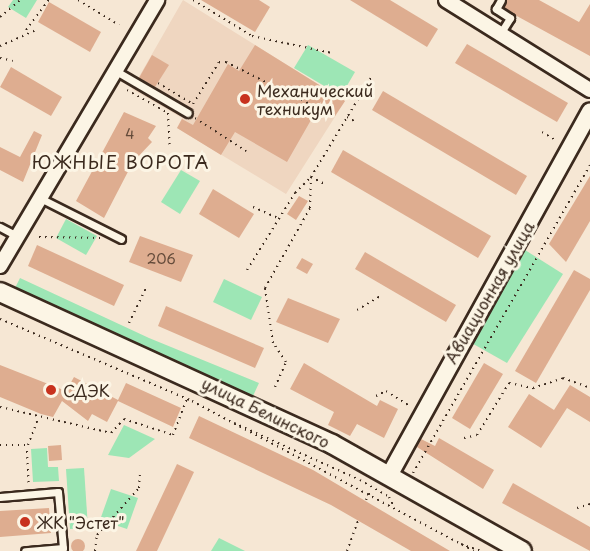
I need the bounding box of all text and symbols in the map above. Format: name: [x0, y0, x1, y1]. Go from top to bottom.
place label: Механический техникум: [257, 80, 373, 118]
marker: Механический техникум: [238, 92, 252, 106]
house number: 4: [125, 126, 135, 142]
district label: ЮЖНЫЕ ВОРОТА: [32, 151, 210, 173]
street label: Авиационная улица: [440, 217, 538, 367]
house number: 206: [146, 251, 176, 267]
street label: улица Белинского: [199, 373, 333, 451]
place label: СДЭК: [63, 380, 110, 400]
marker: СДЭК: [44, 383, 58, 397]
place label: ЖК "Эстет": [37, 512, 126, 532]
marker: ЖК "Эстет": [18, 515, 32, 529]

